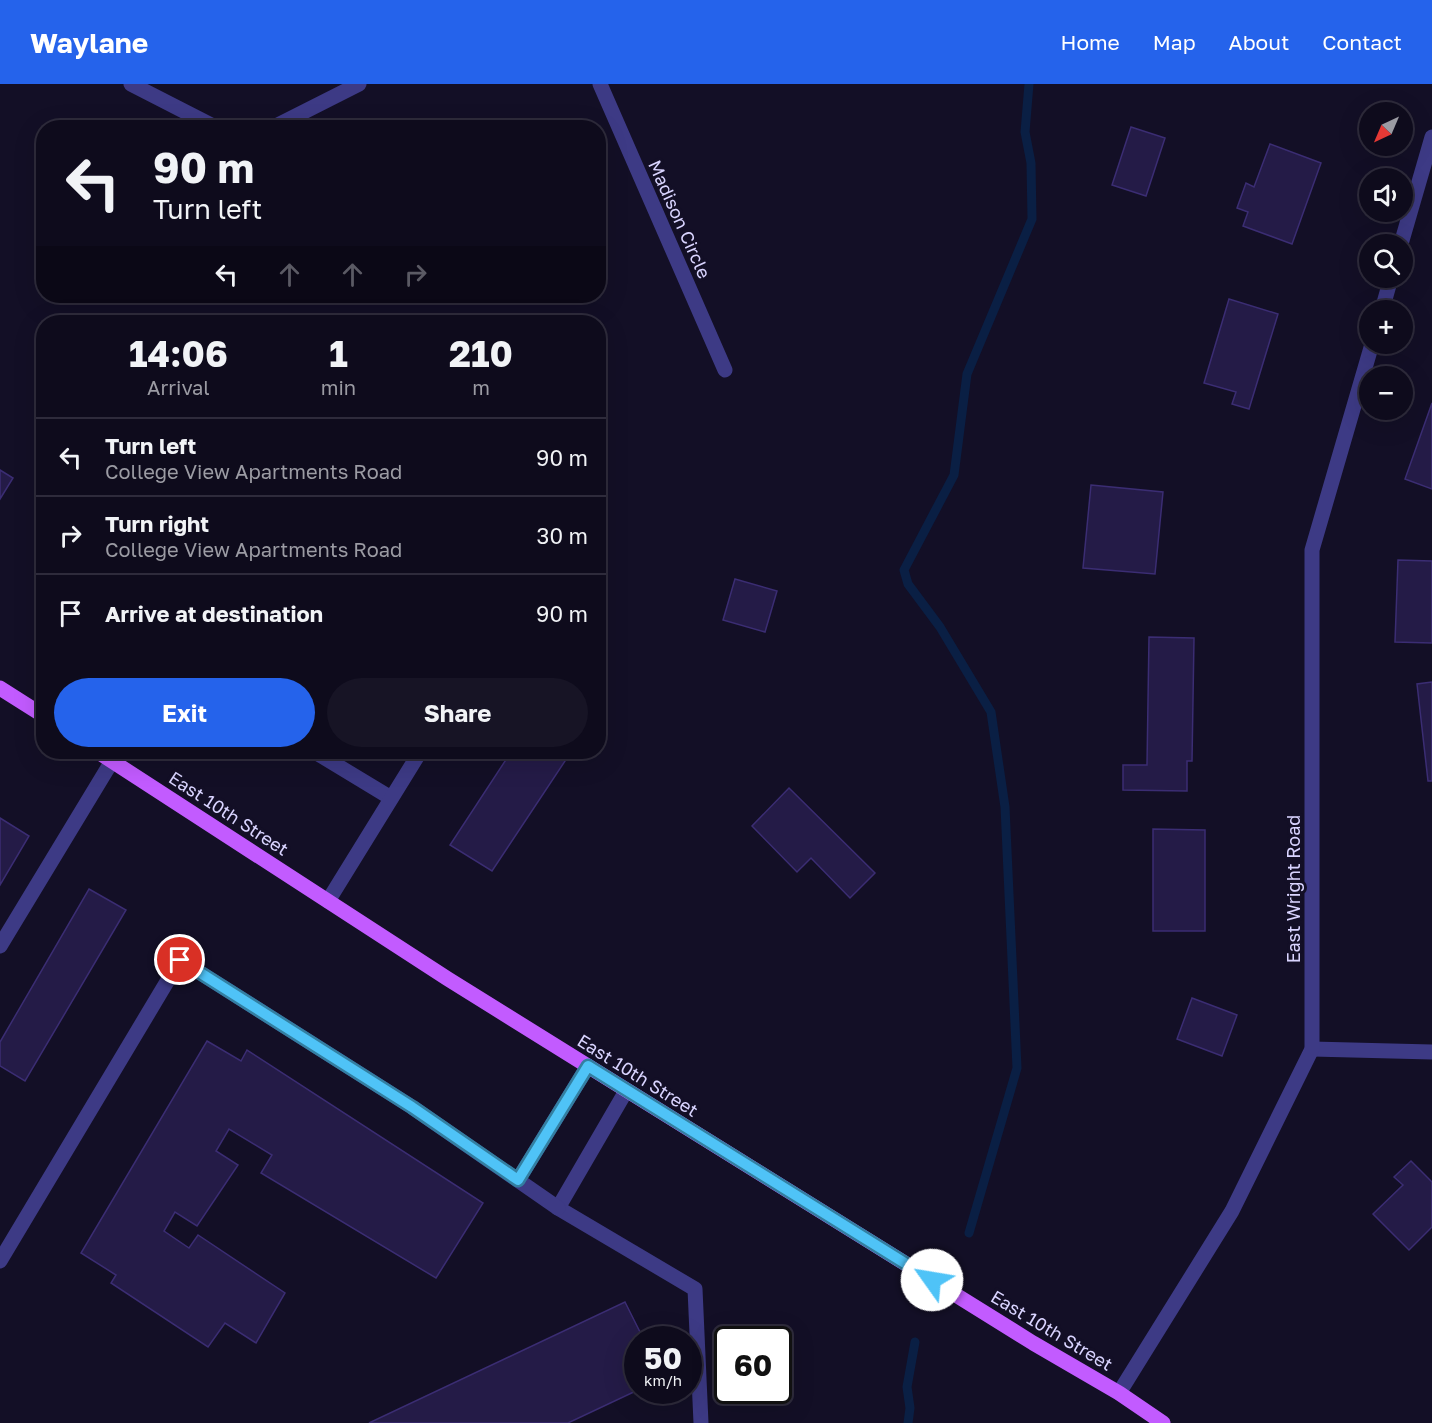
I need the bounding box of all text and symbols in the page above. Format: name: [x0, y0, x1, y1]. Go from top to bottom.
text: Waylane: [30, 26, 148, 59]
text: Home: [1060, 29, 1120, 55]
text: Map: [1153, 29, 1196, 55]
text: About: [1229, 29, 1289, 55]
text: Contact: [1322, 29, 1402, 55]
north arrow: [1359, 102, 1413, 156]
map controls: [1359, 102, 1413, 420]
text: 90 m: [153, 142, 254, 192]
icon: left: [54, 144, 132, 222]
street label: Madison Circle: [644, 156, 716, 282]
button: sound: [1359, 168, 1413, 222]
text: Turn left: [153, 193, 262, 225]
button: search: [1359, 234, 1413, 288]
icon: left: [210, 258, 243, 291]
icon: ahead: [273, 258, 306, 291]
icon: ahead: [336, 258, 369, 291]
icon: right: [399, 258, 432, 291]
button: +: [1359, 300, 1413, 354]
text: 14:06: [129, 332, 228, 375]
text: 1: [329, 332, 348, 375]
text: 210: [449, 332, 513, 375]
button: −: [1359, 366, 1413, 420]
text: Arrival: [147, 375, 210, 399]
text: min: [321, 375, 356, 399]
text: m: [472, 375, 490, 399]
text: Turn left: [105, 432, 196, 459]
icon: left: [54, 441, 87, 474]
text: 90 m: [536, 444, 588, 471]
text: College View Apartments Road: [105, 459, 402, 483]
text: Turn right: [105, 510, 209, 537]
icon: right: [54, 519, 87, 552]
text: 30 m: [537, 522, 588, 549]
text: College View Apartments Road: [105, 537, 402, 561]
icon: arrive: [54, 597, 87, 630]
text: Arrive at destination: [105, 600, 323, 627]
text: 90 m: [536, 600, 588, 627]
button: Exit: [54, 678, 315, 747]
button: Share: [327, 678, 588, 747]
street label: East 10th Street: [165, 766, 293, 860]
street label: East Wright Road: [1282, 815, 1304, 963]
pin: [154, 934, 205, 985]
icon: arrive: [163, 943, 196, 976]
street label: East 10th Street: [574, 1029, 702, 1121]
position arrow: [900, 1248, 964, 1312]
street label: East 10th Street: [987, 1285, 1117, 1375]
speed limit sign: 60: [714, 1326, 792, 1404]
text: 50: [644, 1340, 682, 1376]
text: km/h: [644, 1371, 682, 1389]

